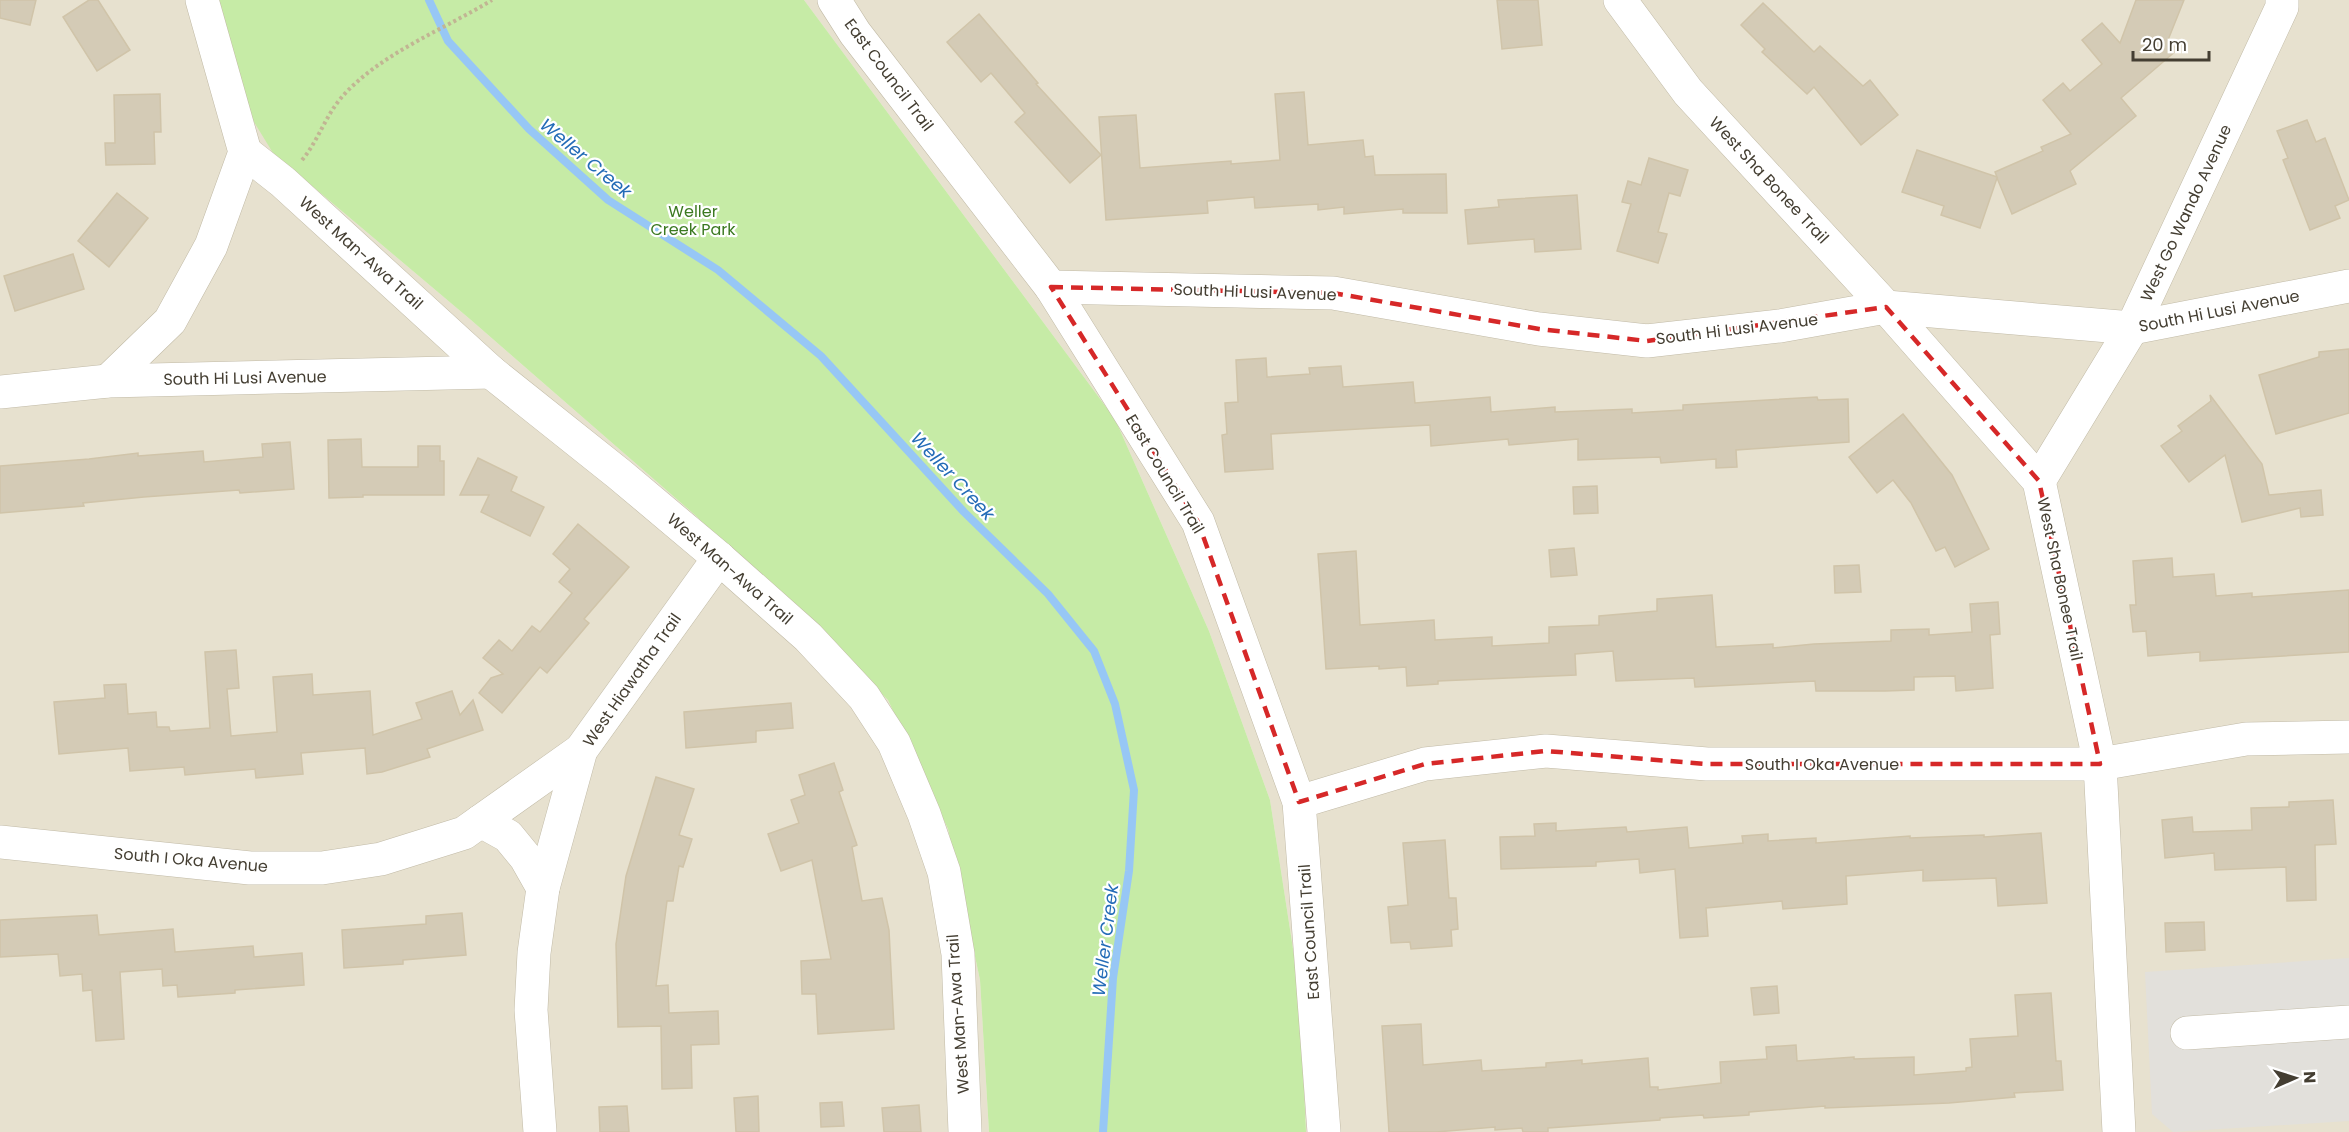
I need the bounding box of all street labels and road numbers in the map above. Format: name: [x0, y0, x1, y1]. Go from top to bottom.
street label: East Council Trail: [839, 14, 939, 136]
street label: West Sha Bonee Trail: [1704, 111, 1834, 249]
street label: West Go Wando Avenue: [2135, 121, 2237, 305]
street label: West Man-Awa Trail: [294, 191, 428, 315]
street label: South Hi Lusi Avenue: [1173, 278, 1337, 306]
street label: South Hi Lusi Avenue: [2137, 284, 2301, 338]
street label: South Hi Lusi Avenue: [1655, 308, 1820, 350]
street label: South Hi Lusi Avenue: [163, 365, 327, 391]
street label: East Council Trail: [1120, 410, 1210, 538]
street label: West Sha Bonee Trail: [2031, 495, 2089, 663]
street label: West Man-Awa Trail: [662, 508, 798, 630]
street label: West Hiawatha Trail: [577, 609, 687, 751]
street label: South I Oka Avenue: [1745, 753, 1899, 776]
street label: South I Oka Avenue: [113, 842, 269, 878]
street label: East Council Trail: [1293, 864, 1325, 1000]
street label: West Man-Awa Trail: [941, 933, 975, 1095]

